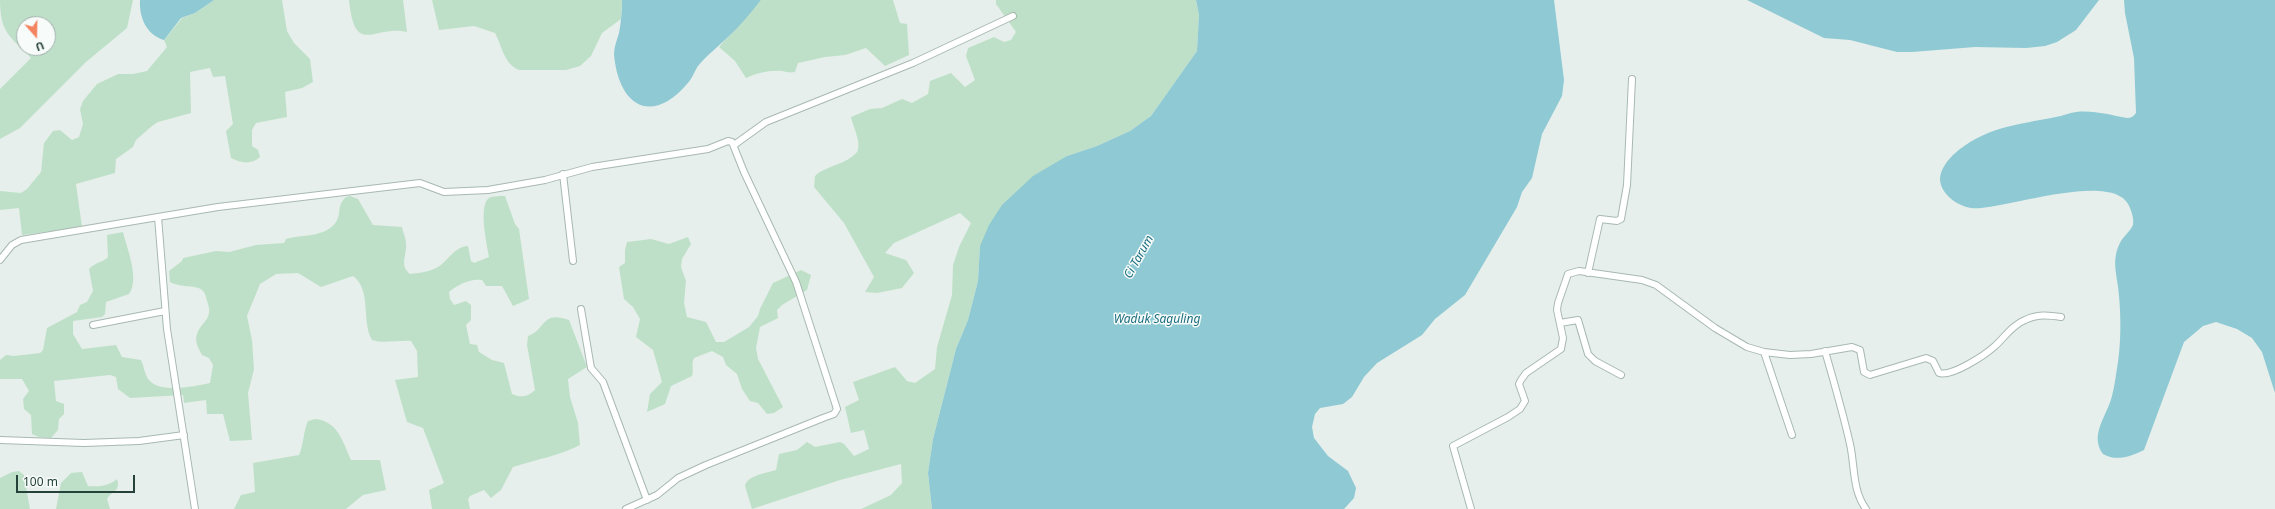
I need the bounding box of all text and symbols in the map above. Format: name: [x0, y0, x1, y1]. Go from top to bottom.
north arrow: [16, 16, 56, 56]
text: U: [33, 38, 46, 55]
water label: Ci Tarum: [1121, 233, 1157, 281]
water label: Waduk Saguling: [1114, 313, 1200, 327]
scale bar: [18, 467, 137, 493]
text: 100 m: [23, 473, 58, 490]

